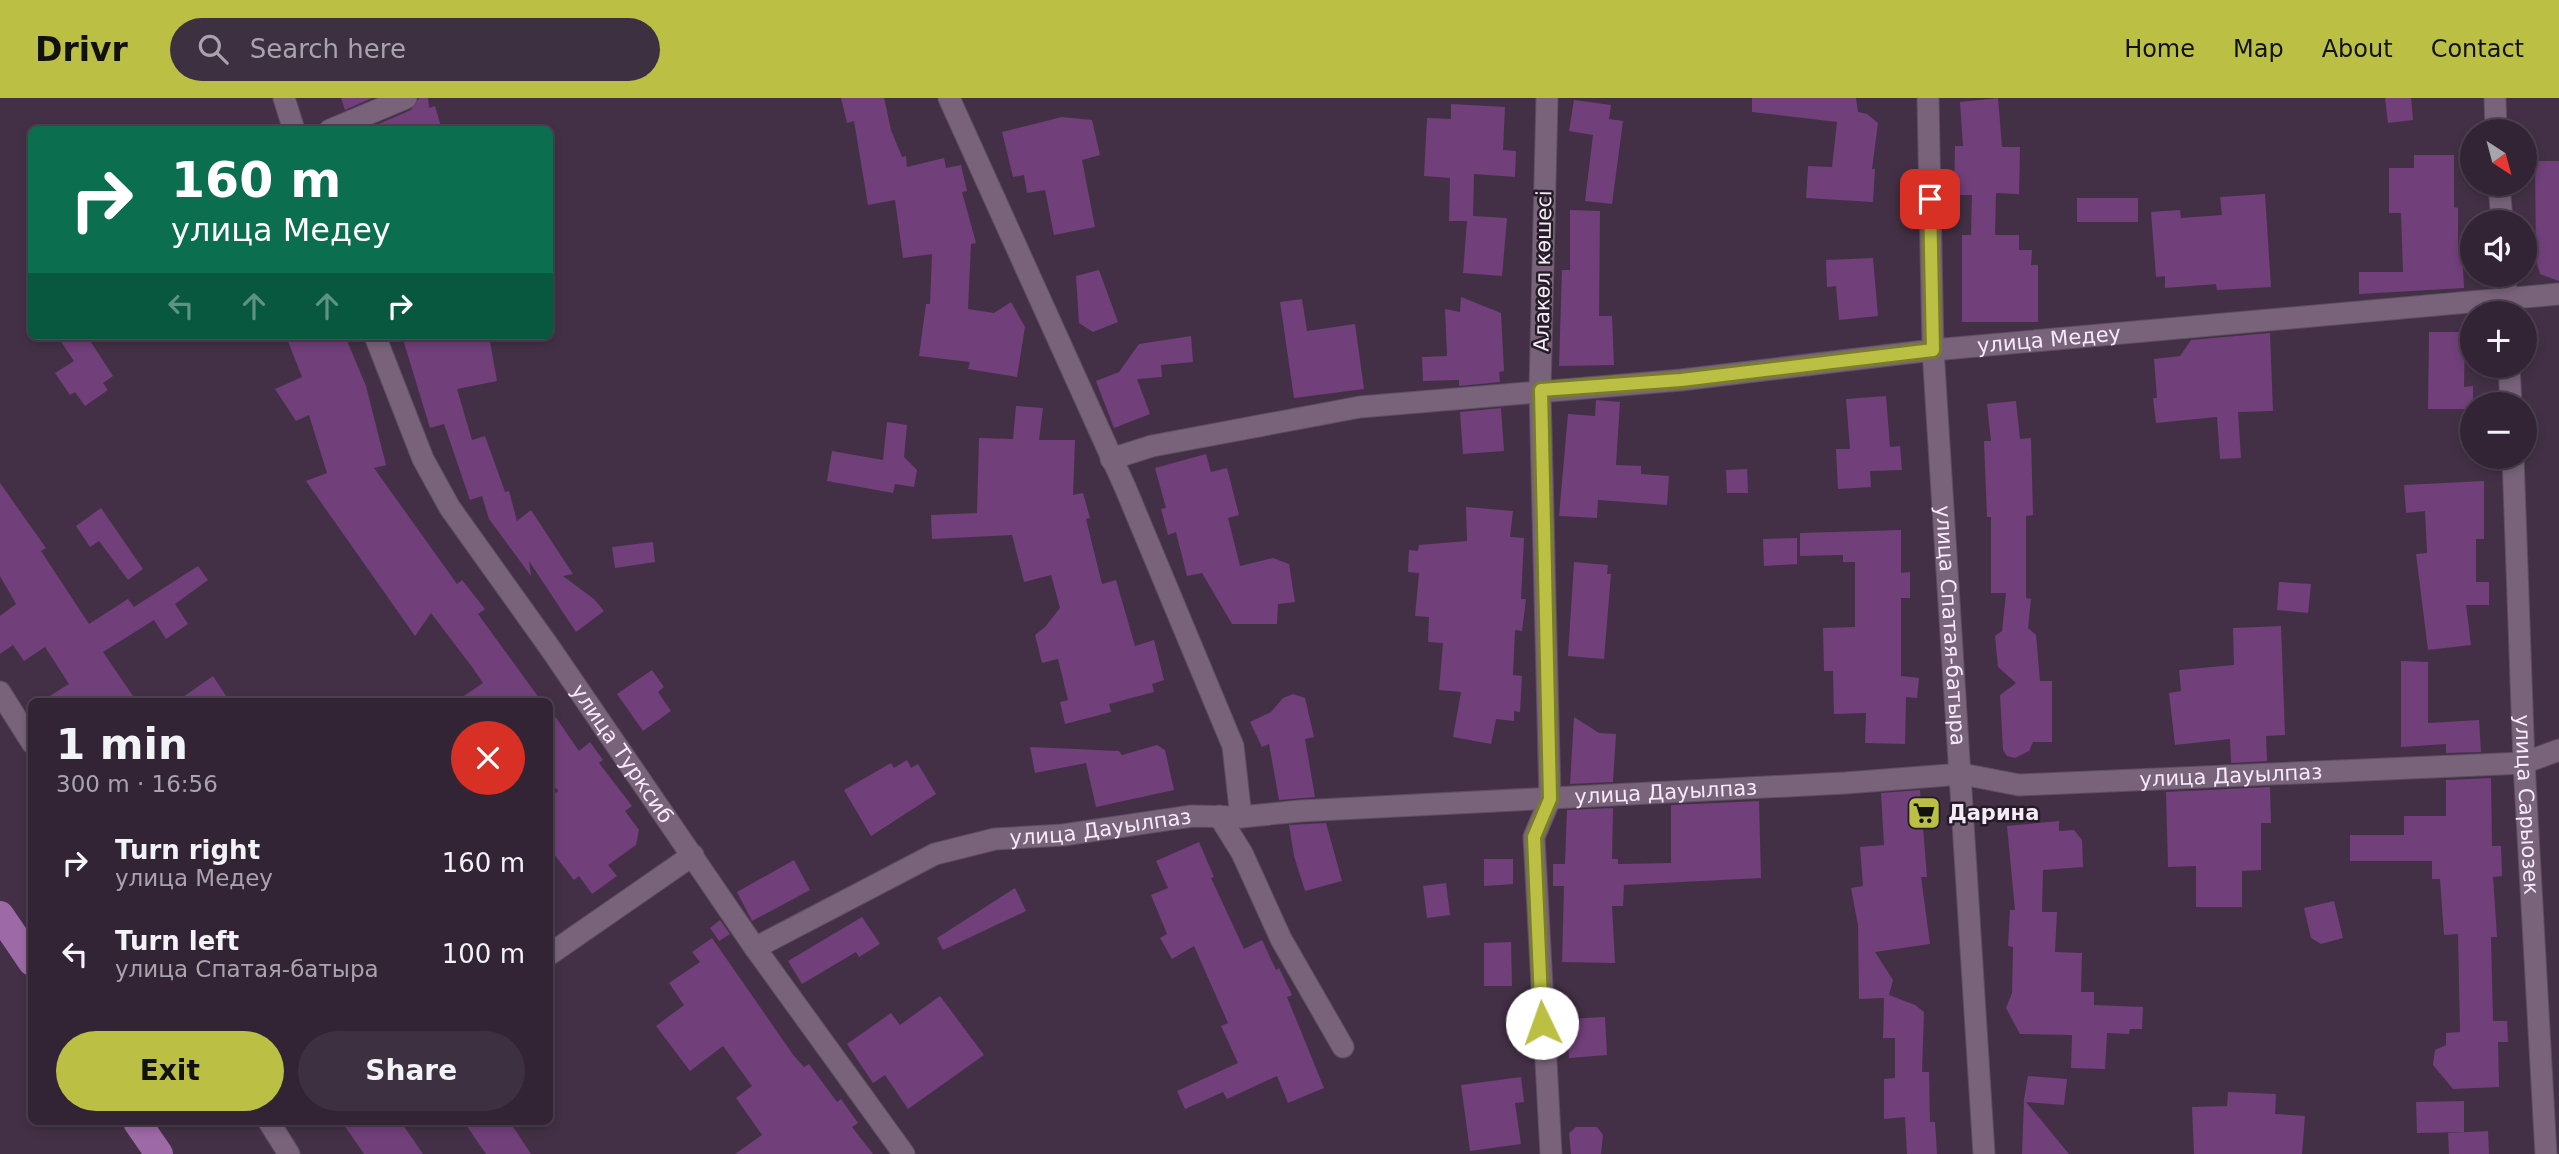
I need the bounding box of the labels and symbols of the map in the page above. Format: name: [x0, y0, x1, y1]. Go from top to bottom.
north arrow: [2460, 119, 2538, 196]
pin: [1900, 169, 1960, 229]
street label: Алакөл көшесі: [1530, 190, 1556, 352]
street label: улица Медеу: [1976, 321, 2122, 358]
street label: улица Спатая-батыра: [1931, 504, 1970, 746]
street label: улица Турксиб: [566, 680, 678, 828]
street label: улица Сарыозек: [2510, 714, 2543, 896]
street label: улица Дауылпаз: [2139, 760, 2323, 792]
street label: улица Дауылпаз: [1574, 776, 1758, 809]
supermarket icon: Дарина: [1905, 794, 1943, 832]
place label: Дарина: [1948, 801, 2039, 825]
street label: улица Дауылпаз: [1009, 804, 1193, 850]
position arrow: [1505, 986, 1579, 1060]

